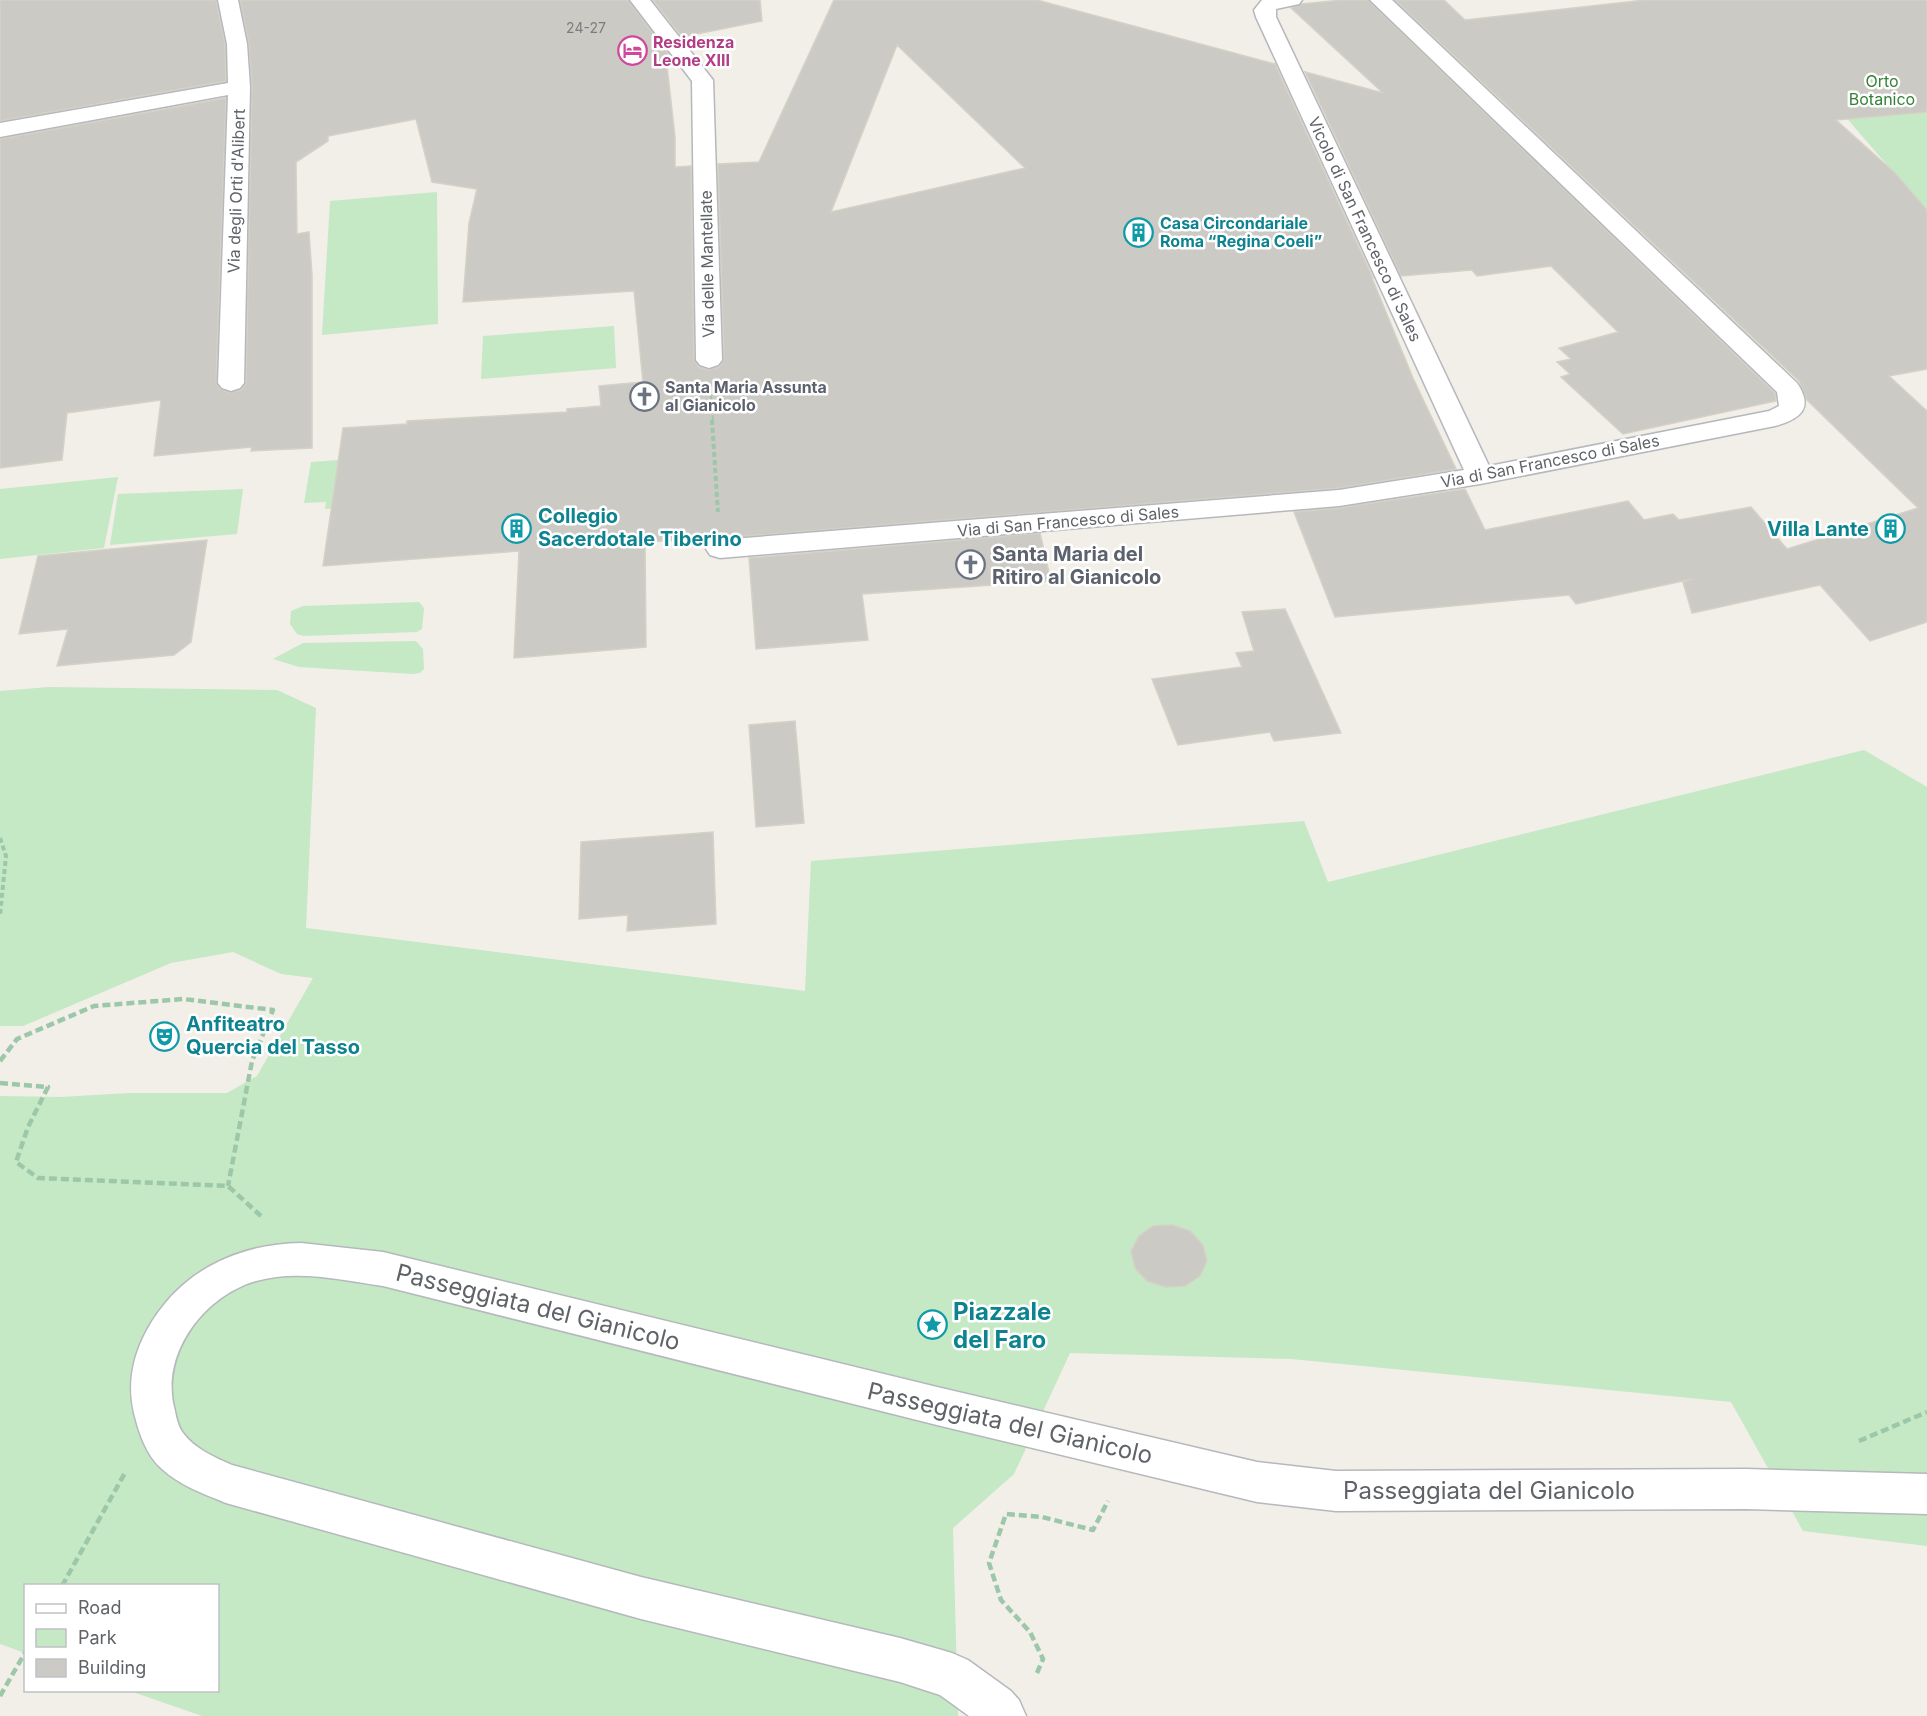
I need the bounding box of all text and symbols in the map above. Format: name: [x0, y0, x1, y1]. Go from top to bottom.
house number: 24-27: [566, 19, 606, 36]
place label: Residenza Leone XIII: [653, 32, 734, 70]
hotel icon: Residenza Leone XIII: [616, 35, 648, 67]
park label: Orto Botanico: [1849, 71, 1915, 109]
street label: Via degli Orti d'Alibert: [223, 108, 249, 274]
street label: Vicolo di San Francesco di Sales: [1304, 113, 1426, 345]
street label: Via delle Mantellate: [696, 190, 718, 338]
place label: Casa Circondariale Roma “Regina Coeli”: [1160, 213, 1322, 251]
building icon: Casa Circondariale Roma “Regina Coeli”: [1123, 216, 1155, 248]
place label: Santa Maria Assunta al Gianicolo: [665, 377, 827, 415]
church icon: Santa Maria Assunta al Gianicolo: [628, 380, 660, 412]
street label: Via di San Francesco di Sales: [1439, 430, 1661, 492]
street label: Via di San Francesco di Sales: [956, 501, 1180, 541]
place label: Collegio Sacerdotale Tiberino: [538, 504, 742, 551]
building icon: Collegio Sacerdotale Tiberino: [501, 512, 533, 544]
building icon: Villa Lante: [1874, 513, 1906, 545]
place label: Villa Lante: [1767, 517, 1869, 541]
place label: Santa Maria del Ritiro al Gianicolo: [992, 542, 1161, 589]
church icon: Santa Maria del Ritiro al Gianicolo: [955, 549, 987, 581]
place label: Anfiteatro Quercia del Tasso: [186, 1012, 360, 1059]
theatre icon: Anfiteatro Quercia del Tasso: [149, 1020, 181, 1052]
street label: Passeggiata del Gianicolo: [393, 1258, 683, 1356]
place label: Piazzale del Faro: [953, 1297, 1051, 1354]
place icon: Piazzale del Faro: [916, 1309, 948, 1341]
street label: Passeggiata del Gianicolo: [865, 1376, 1155, 1470]
street label: Passeggiata del Gianicolo: [1343, 1476, 1635, 1505]
legend: [24, 1584, 219, 1692]
text: Road: [78, 1597, 121, 1618]
text: Park: [78, 1627, 117, 1648]
text: Building: [78, 1657, 146, 1678]

